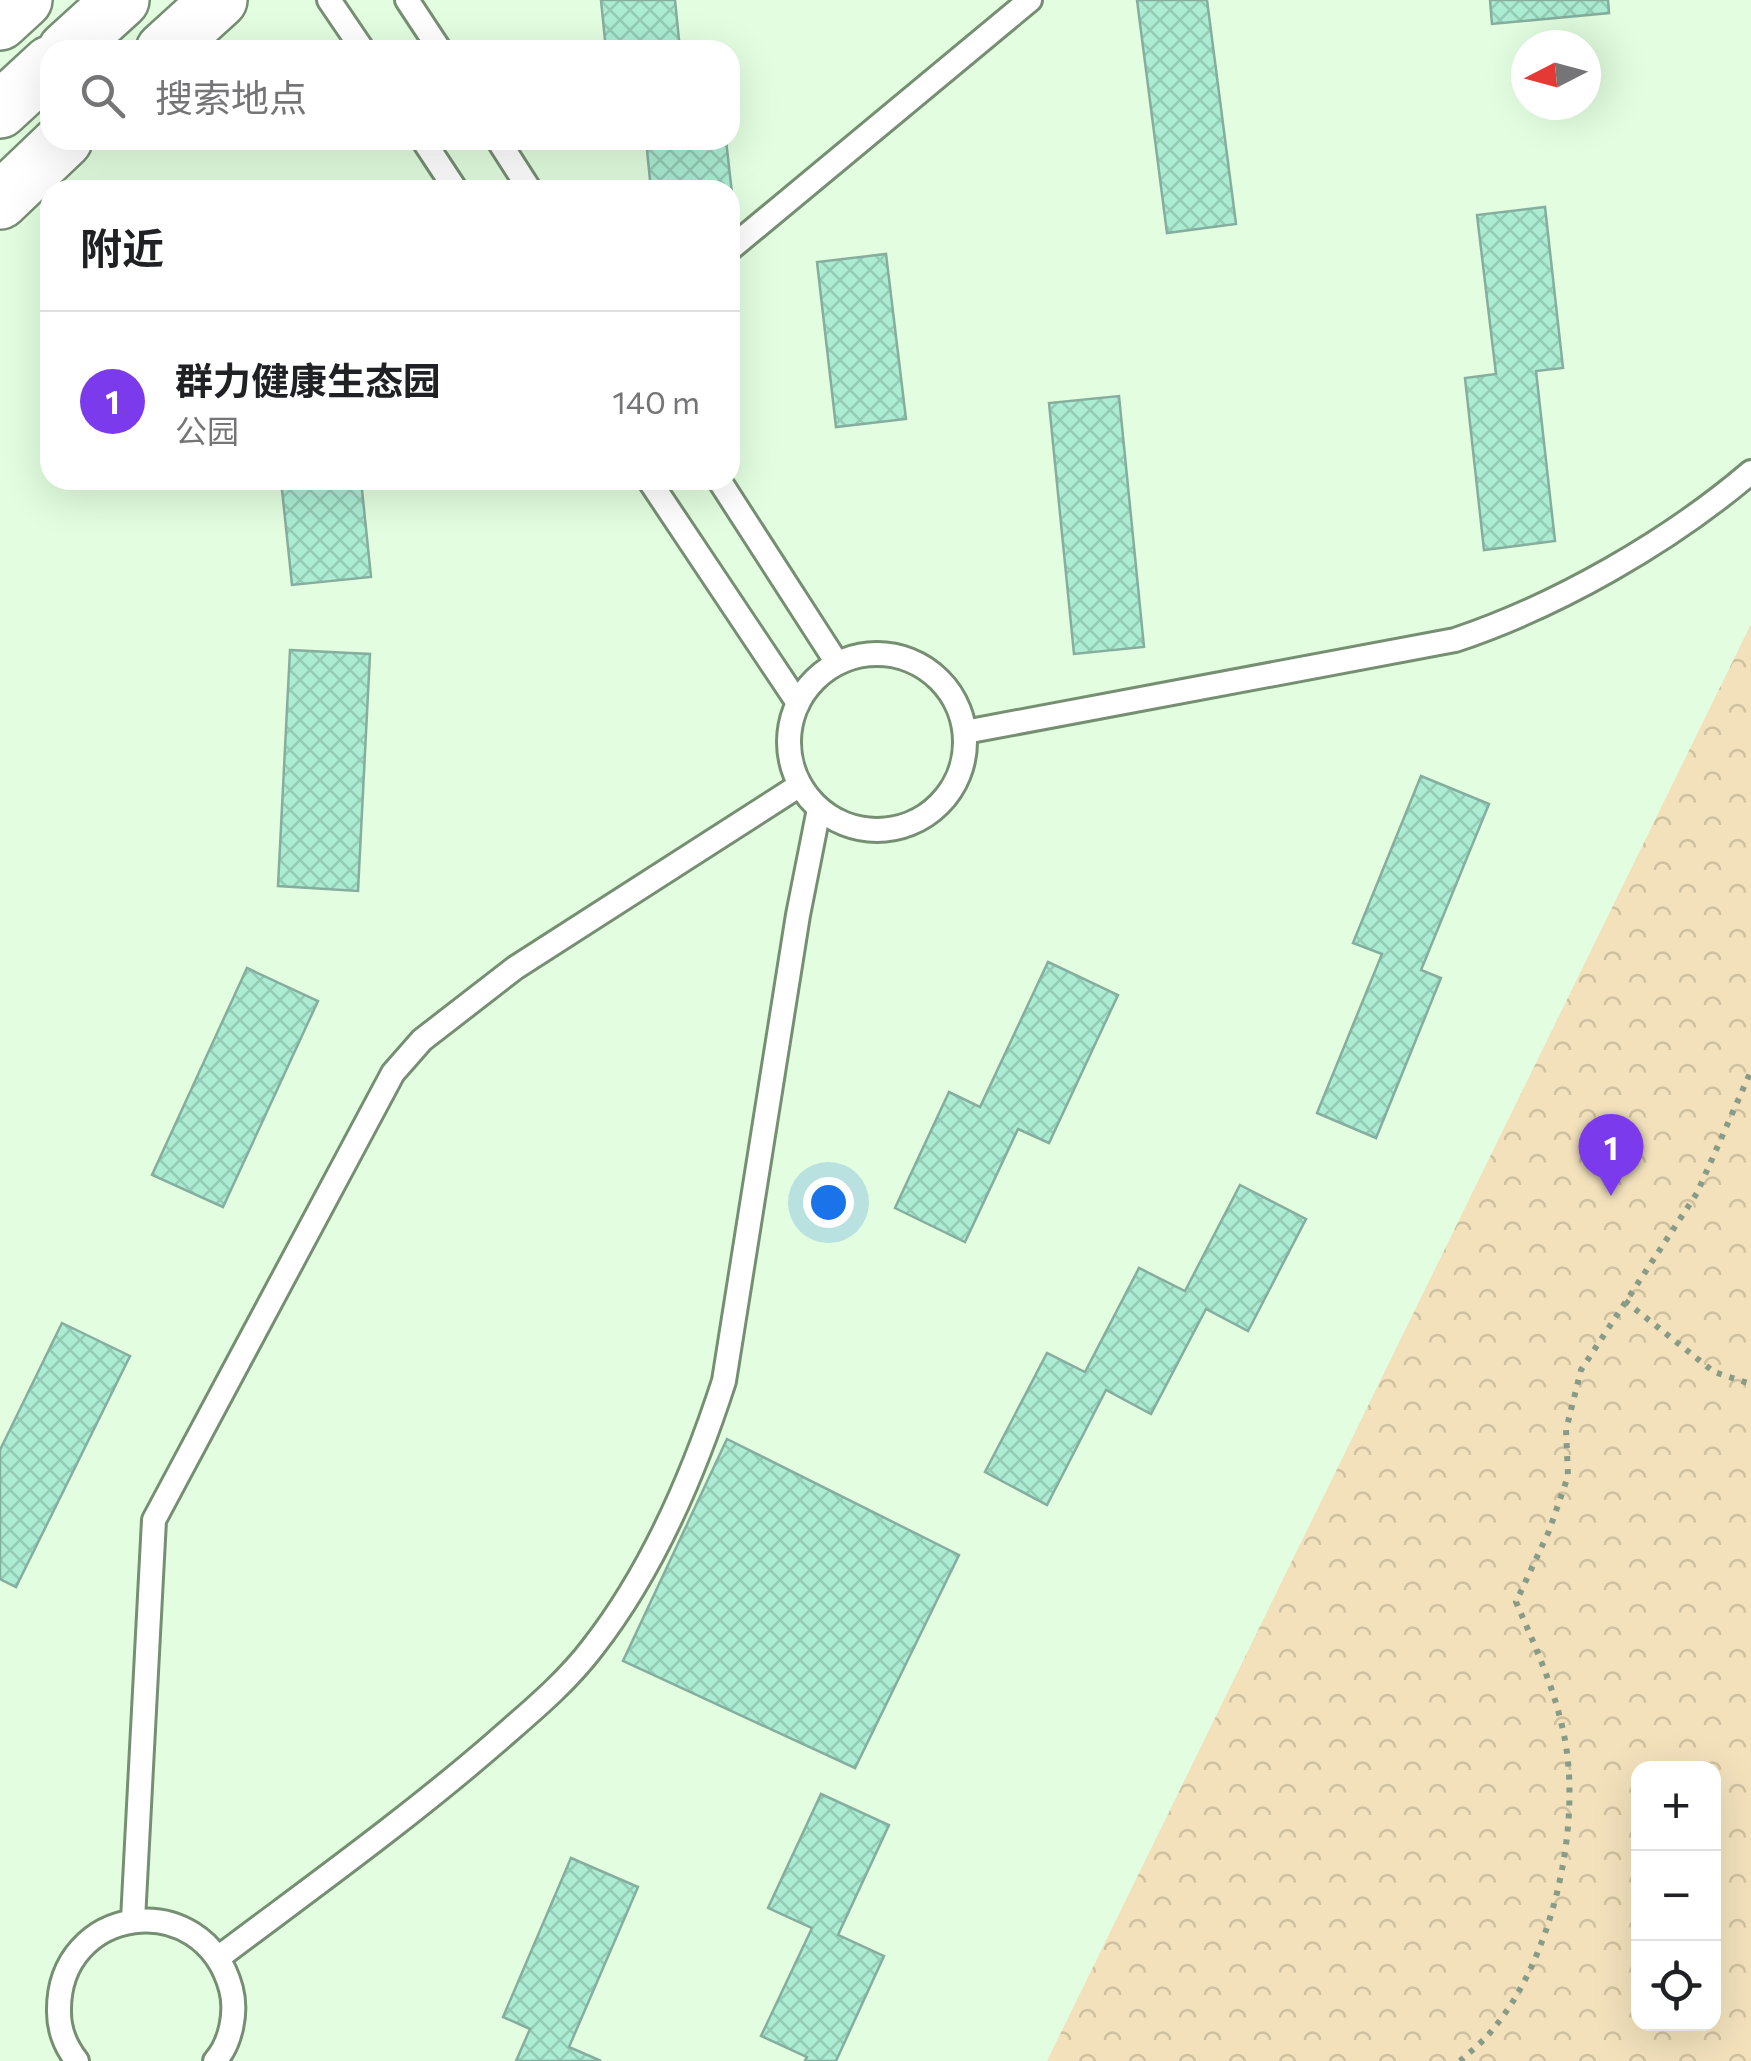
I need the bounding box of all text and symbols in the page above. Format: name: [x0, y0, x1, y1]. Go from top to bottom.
north arrow: [1511, 30, 1601, 120]
search box: [40, 40, 740, 150]
icon: search: [75, 68, 130, 123]
text: 搜索地点: [155, 73, 307, 120]
text: 附近: [80, 221, 164, 273]
text: 群力健康生态园: [175, 356, 441, 403]
text: 1: [105, 381, 120, 421]
text: 140 m: [612, 381, 700, 421]
text: 公园: [175, 410, 239, 450]
pin: 1: [1578, 1114, 1644, 1196]
your location: [803, 1177, 854, 1228]
map controls: [1631, 1761, 1721, 2031]
button: +: [1631, 1761, 1721, 1851]
button: −: [1631, 1851, 1721, 1941]
button: locate: [1631, 1941, 1721, 2031]

